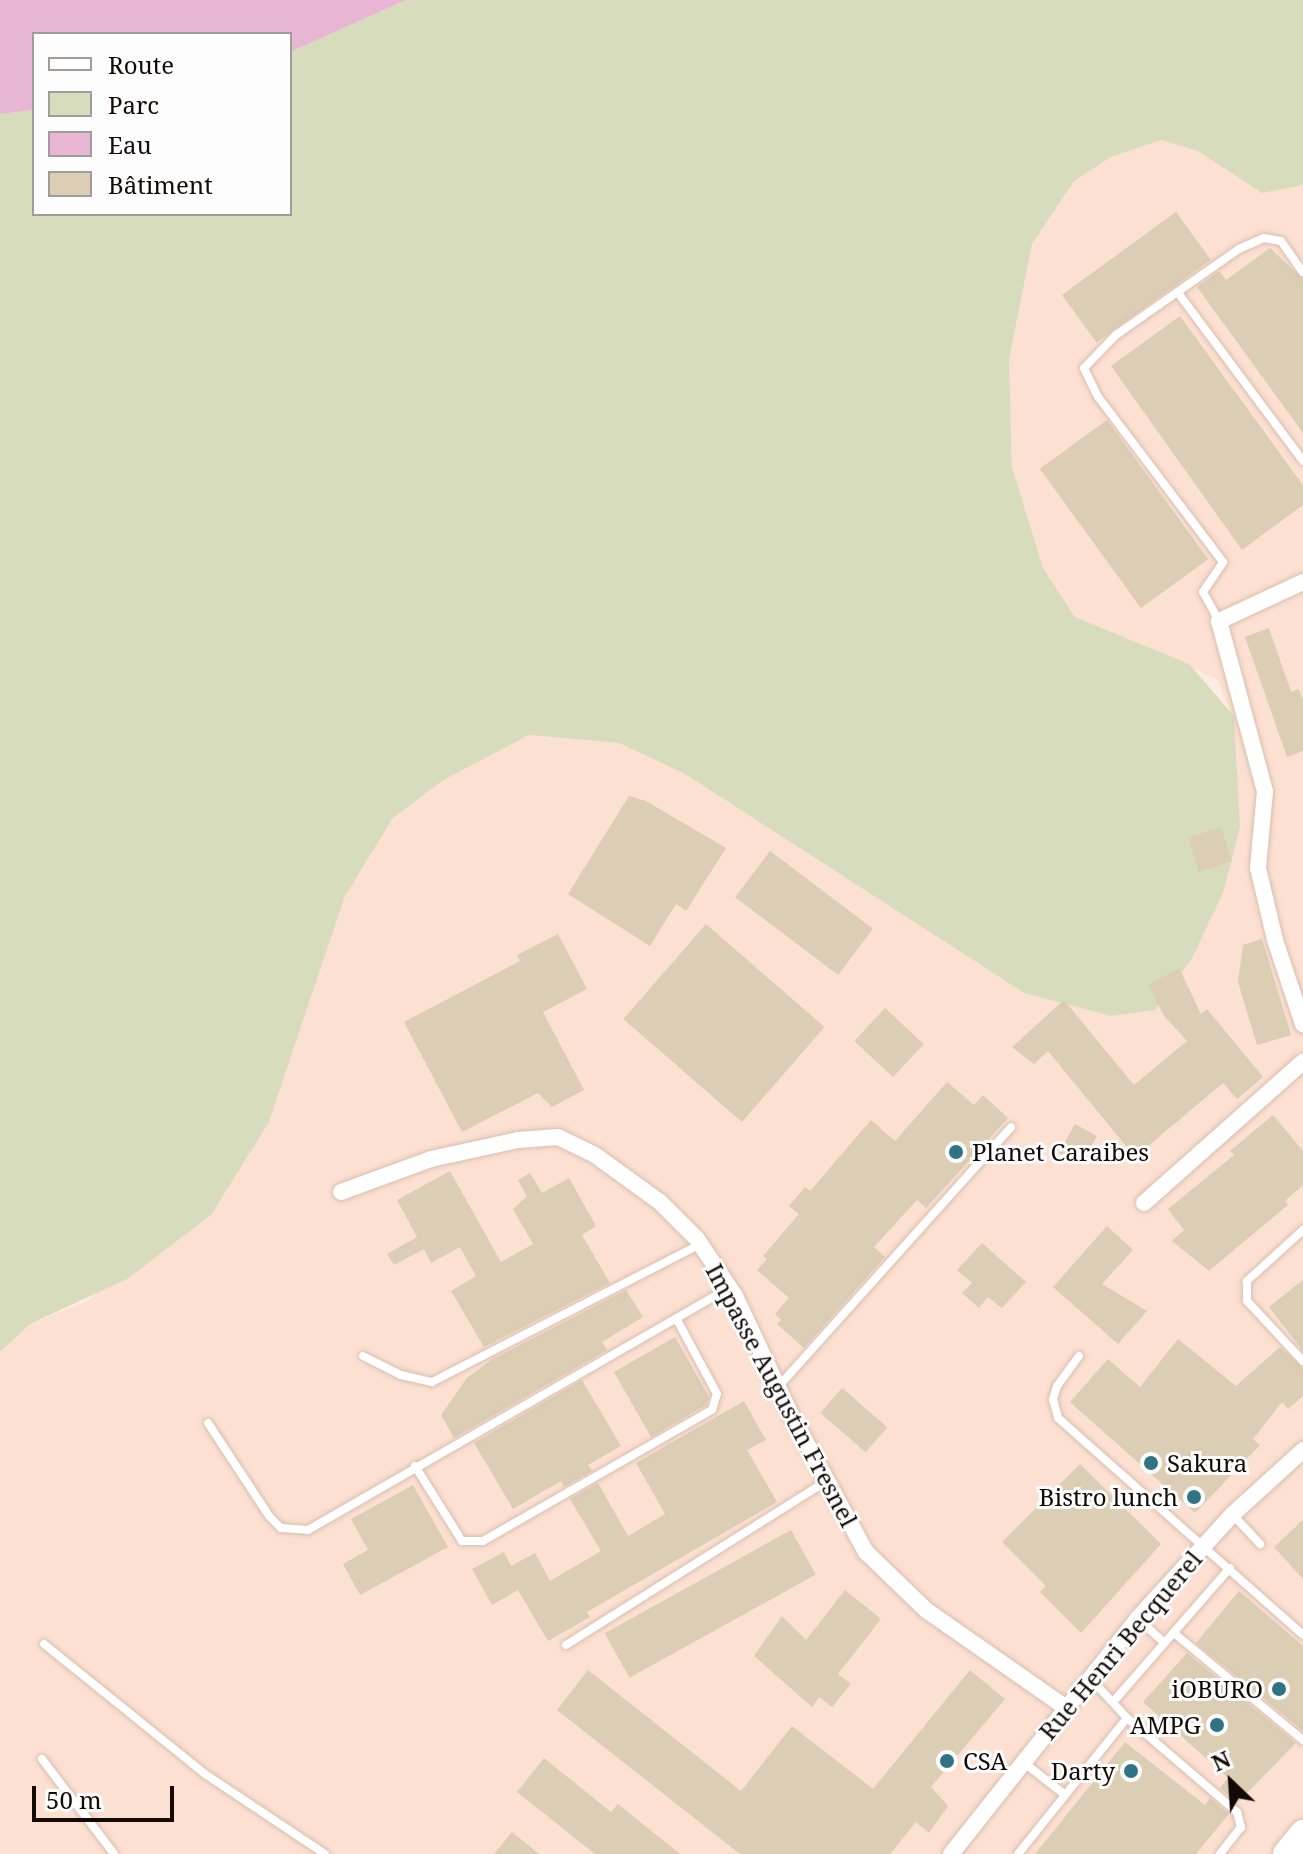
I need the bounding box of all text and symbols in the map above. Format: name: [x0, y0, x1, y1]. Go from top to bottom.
legend: [32, 32, 292, 216]
text: Route: [108, 48, 174, 81]
text: Parc: [108, 88, 159, 121]
text: Eau: [108, 128, 152, 161]
text: Bâtiment: [108, 168, 213, 201]
place label: Planet Caraibes: [972, 1138, 1149, 1166]
marker: Planet Caraibes: [947, 1143, 965, 1161]
street label: Impasse Augustin Fresnel: [700, 1259, 864, 1531]
place label: Sakura: [1167, 1449, 1247, 1477]
marker: Sakura: [1142, 1454, 1160, 1472]
place label: Bistro lunch: [1039, 1483, 1178, 1511]
marker: Bistro lunch: [1185, 1488, 1203, 1506]
street label: Rue Henri Becquerel: [1033, 1545, 1207, 1745]
place label: iOBURO: [1172, 1675, 1263, 1703]
marker: iOBURO: [1270, 1680, 1288, 1698]
place label: AMPG: [1130, 1711, 1201, 1739]
marker: AMPG: [1208, 1716, 1226, 1734]
north arrow: [1191, 1742, 1271, 1822]
text: N: [1207, 1743, 1235, 1778]
place label: CSA: [963, 1747, 1007, 1775]
marker: CSA: [938, 1752, 956, 1770]
place label: Darty: [1051, 1757, 1115, 1785]
marker: Darty: [1122, 1762, 1140, 1780]
scale bar: [36, 1770, 178, 1820]
text: 50 m: [46, 1783, 102, 1816]

